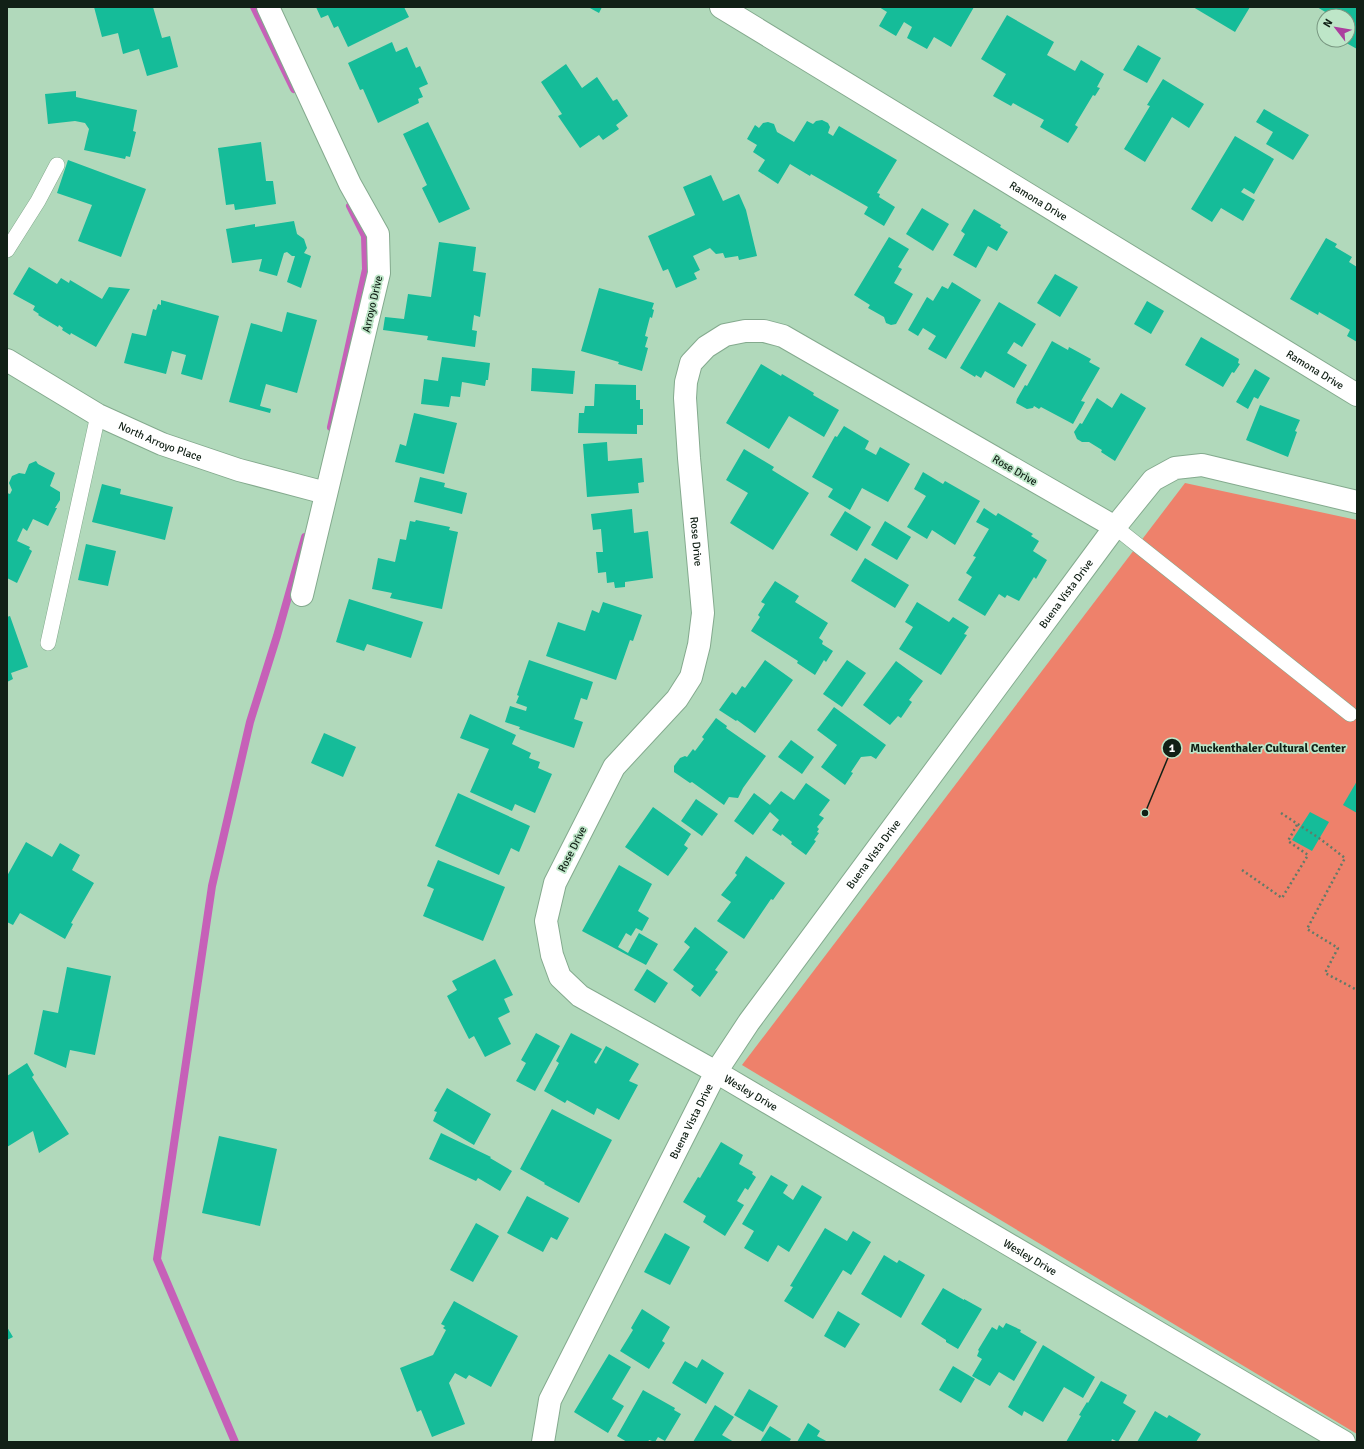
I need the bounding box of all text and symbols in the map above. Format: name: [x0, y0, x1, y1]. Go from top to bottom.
north arrow: [1316, 8, 1356, 48]
text: N: [1320, 16, 1335, 30]
street label: Ramona Drive: [1007, 179, 1070, 224]
street label: Arroyo Drive: [360, 274, 385, 334]
street label: Ramona Drive: [1284, 347, 1346, 392]
street label: North Arroyo Place: [116, 419, 204, 464]
street label: Rose Drive: [990, 452, 1039, 488]
street label: Rose Drive: [687, 516, 705, 567]
street label: Buena Vista Drive: [1036, 557, 1096, 631]
callout: Muckenthaler Cultural Center: [1162, 736, 1354, 760]
text: 1: [1169, 741, 1176, 756]
text: Muckenthaler Cultural Center: [1190, 741, 1346, 756]
street label: Buena Vista Drive: [844, 817, 903, 891]
street label: Rose Drive: [555, 824, 589, 874]
street label: Wesley Drive: [722, 1072, 780, 1114]
street label: Buena Vista Drive: [667, 1082, 716, 1161]
street label: Wesley Drive: [1001, 1237, 1059, 1278]

